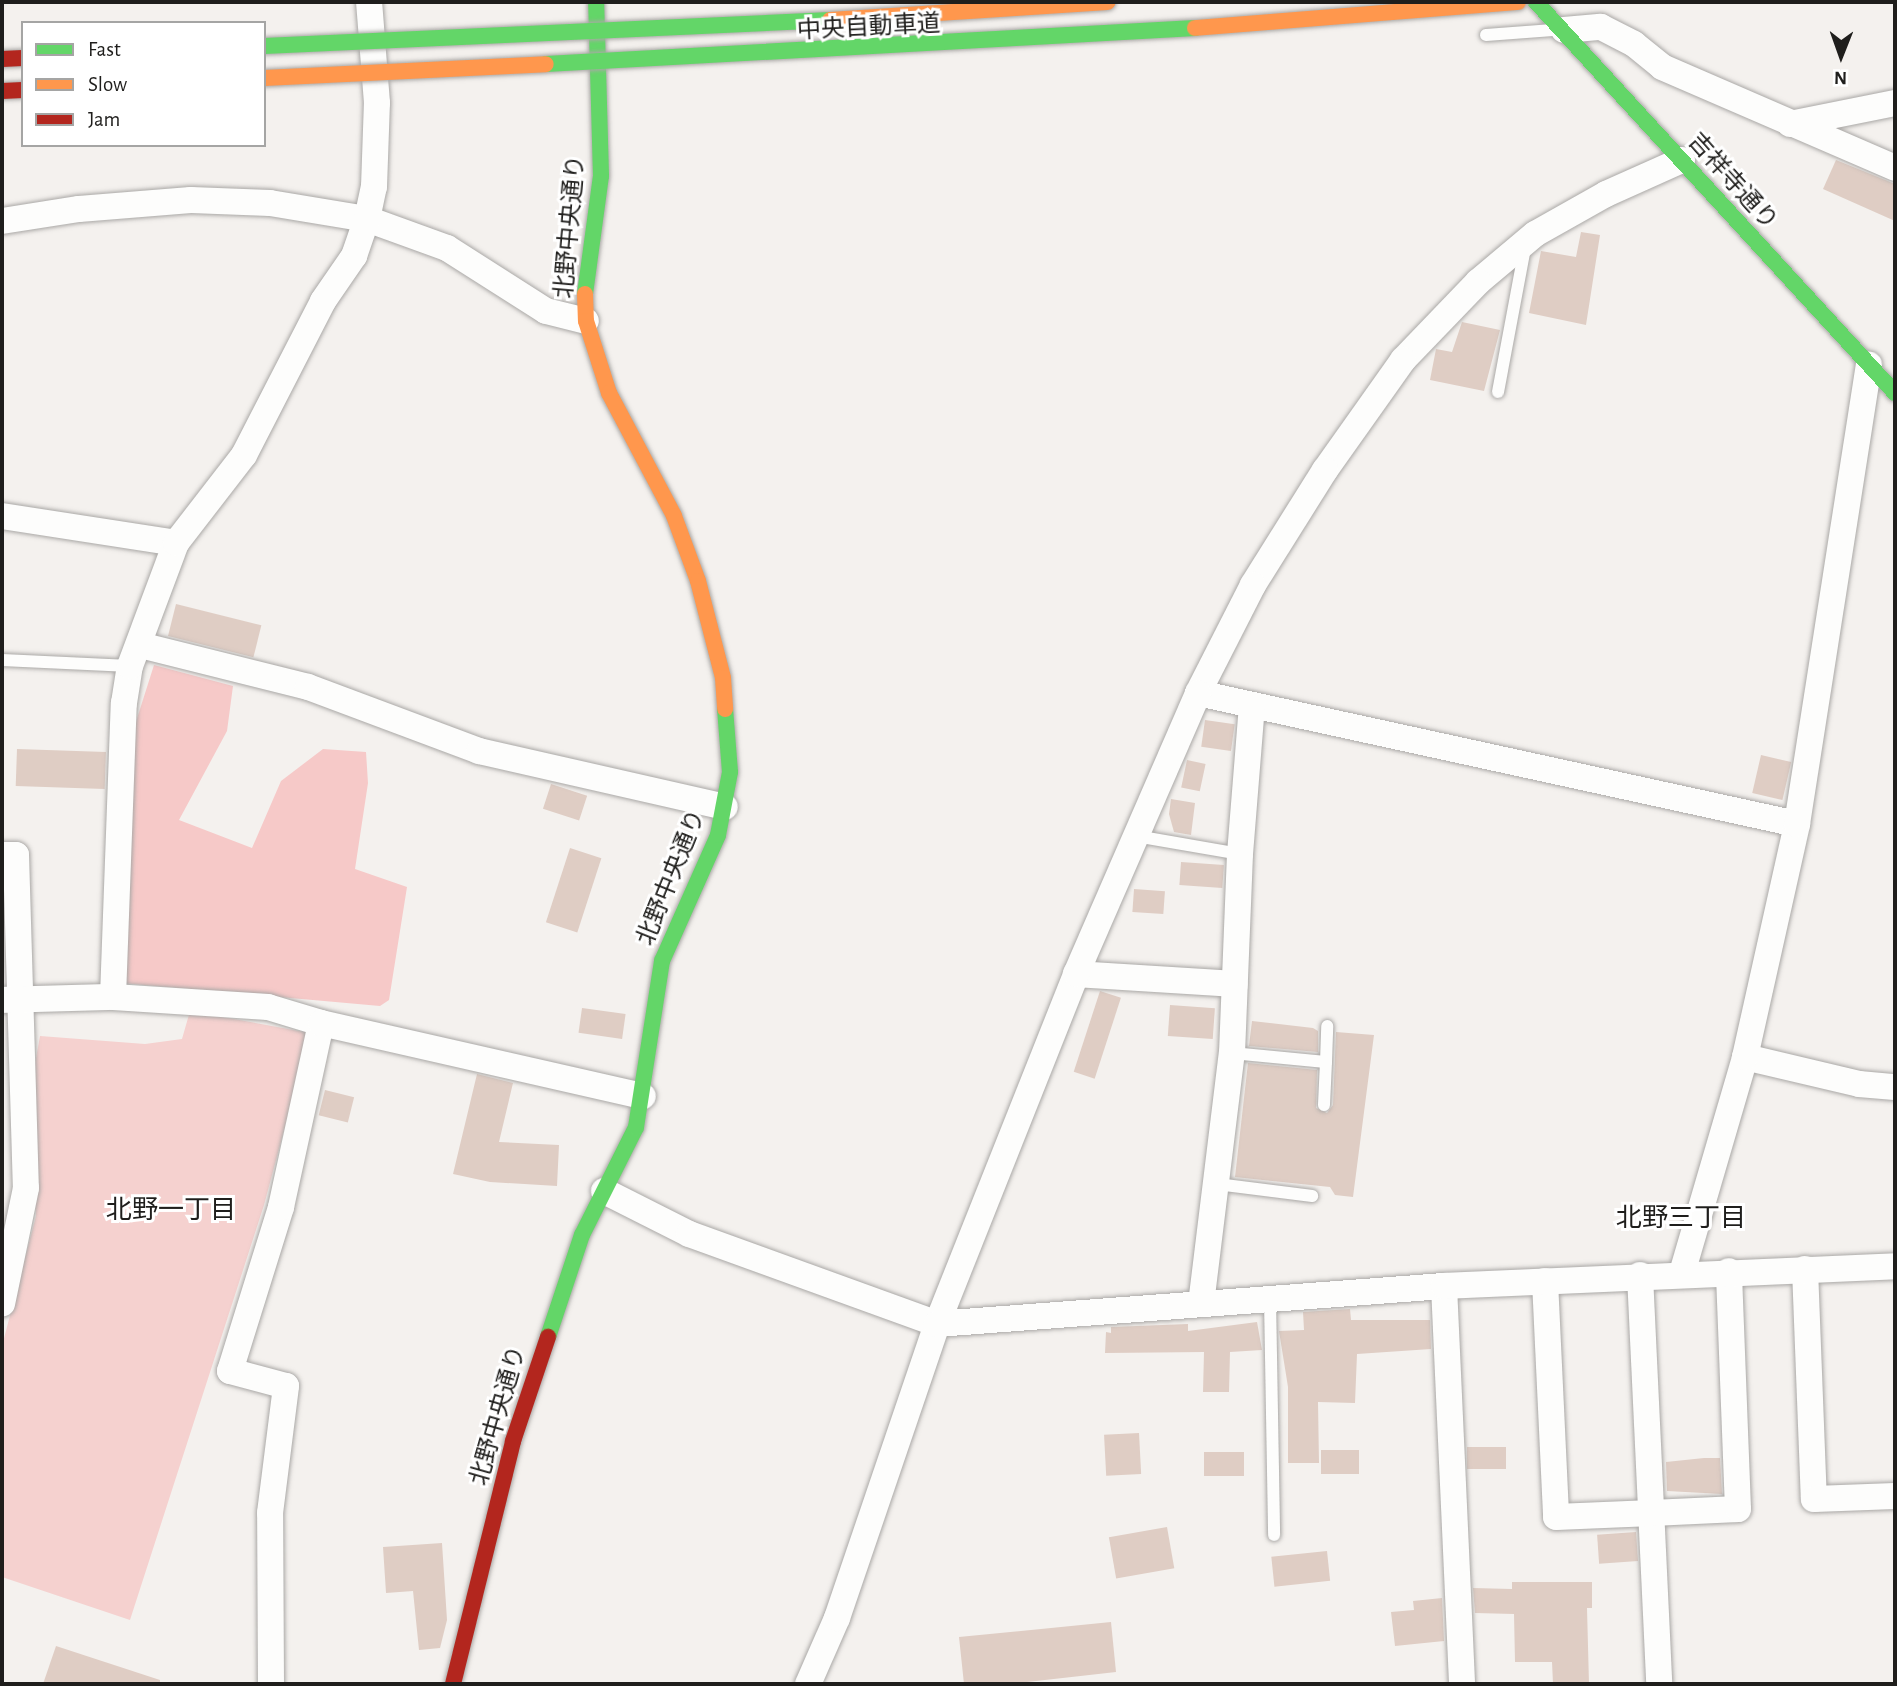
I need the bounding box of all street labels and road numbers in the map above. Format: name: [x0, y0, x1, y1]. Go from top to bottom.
street label: 中央自動車道: [796, 10, 942, 46]
street label: 吉祥寺通り: [1681, 128, 1783, 236]
street label: 北野中央通り: [550, 154, 592, 300]
street label: 北野中央通り: [632, 806, 712, 950]
street label: 北野中央通り: [465, 1343, 533, 1489]

